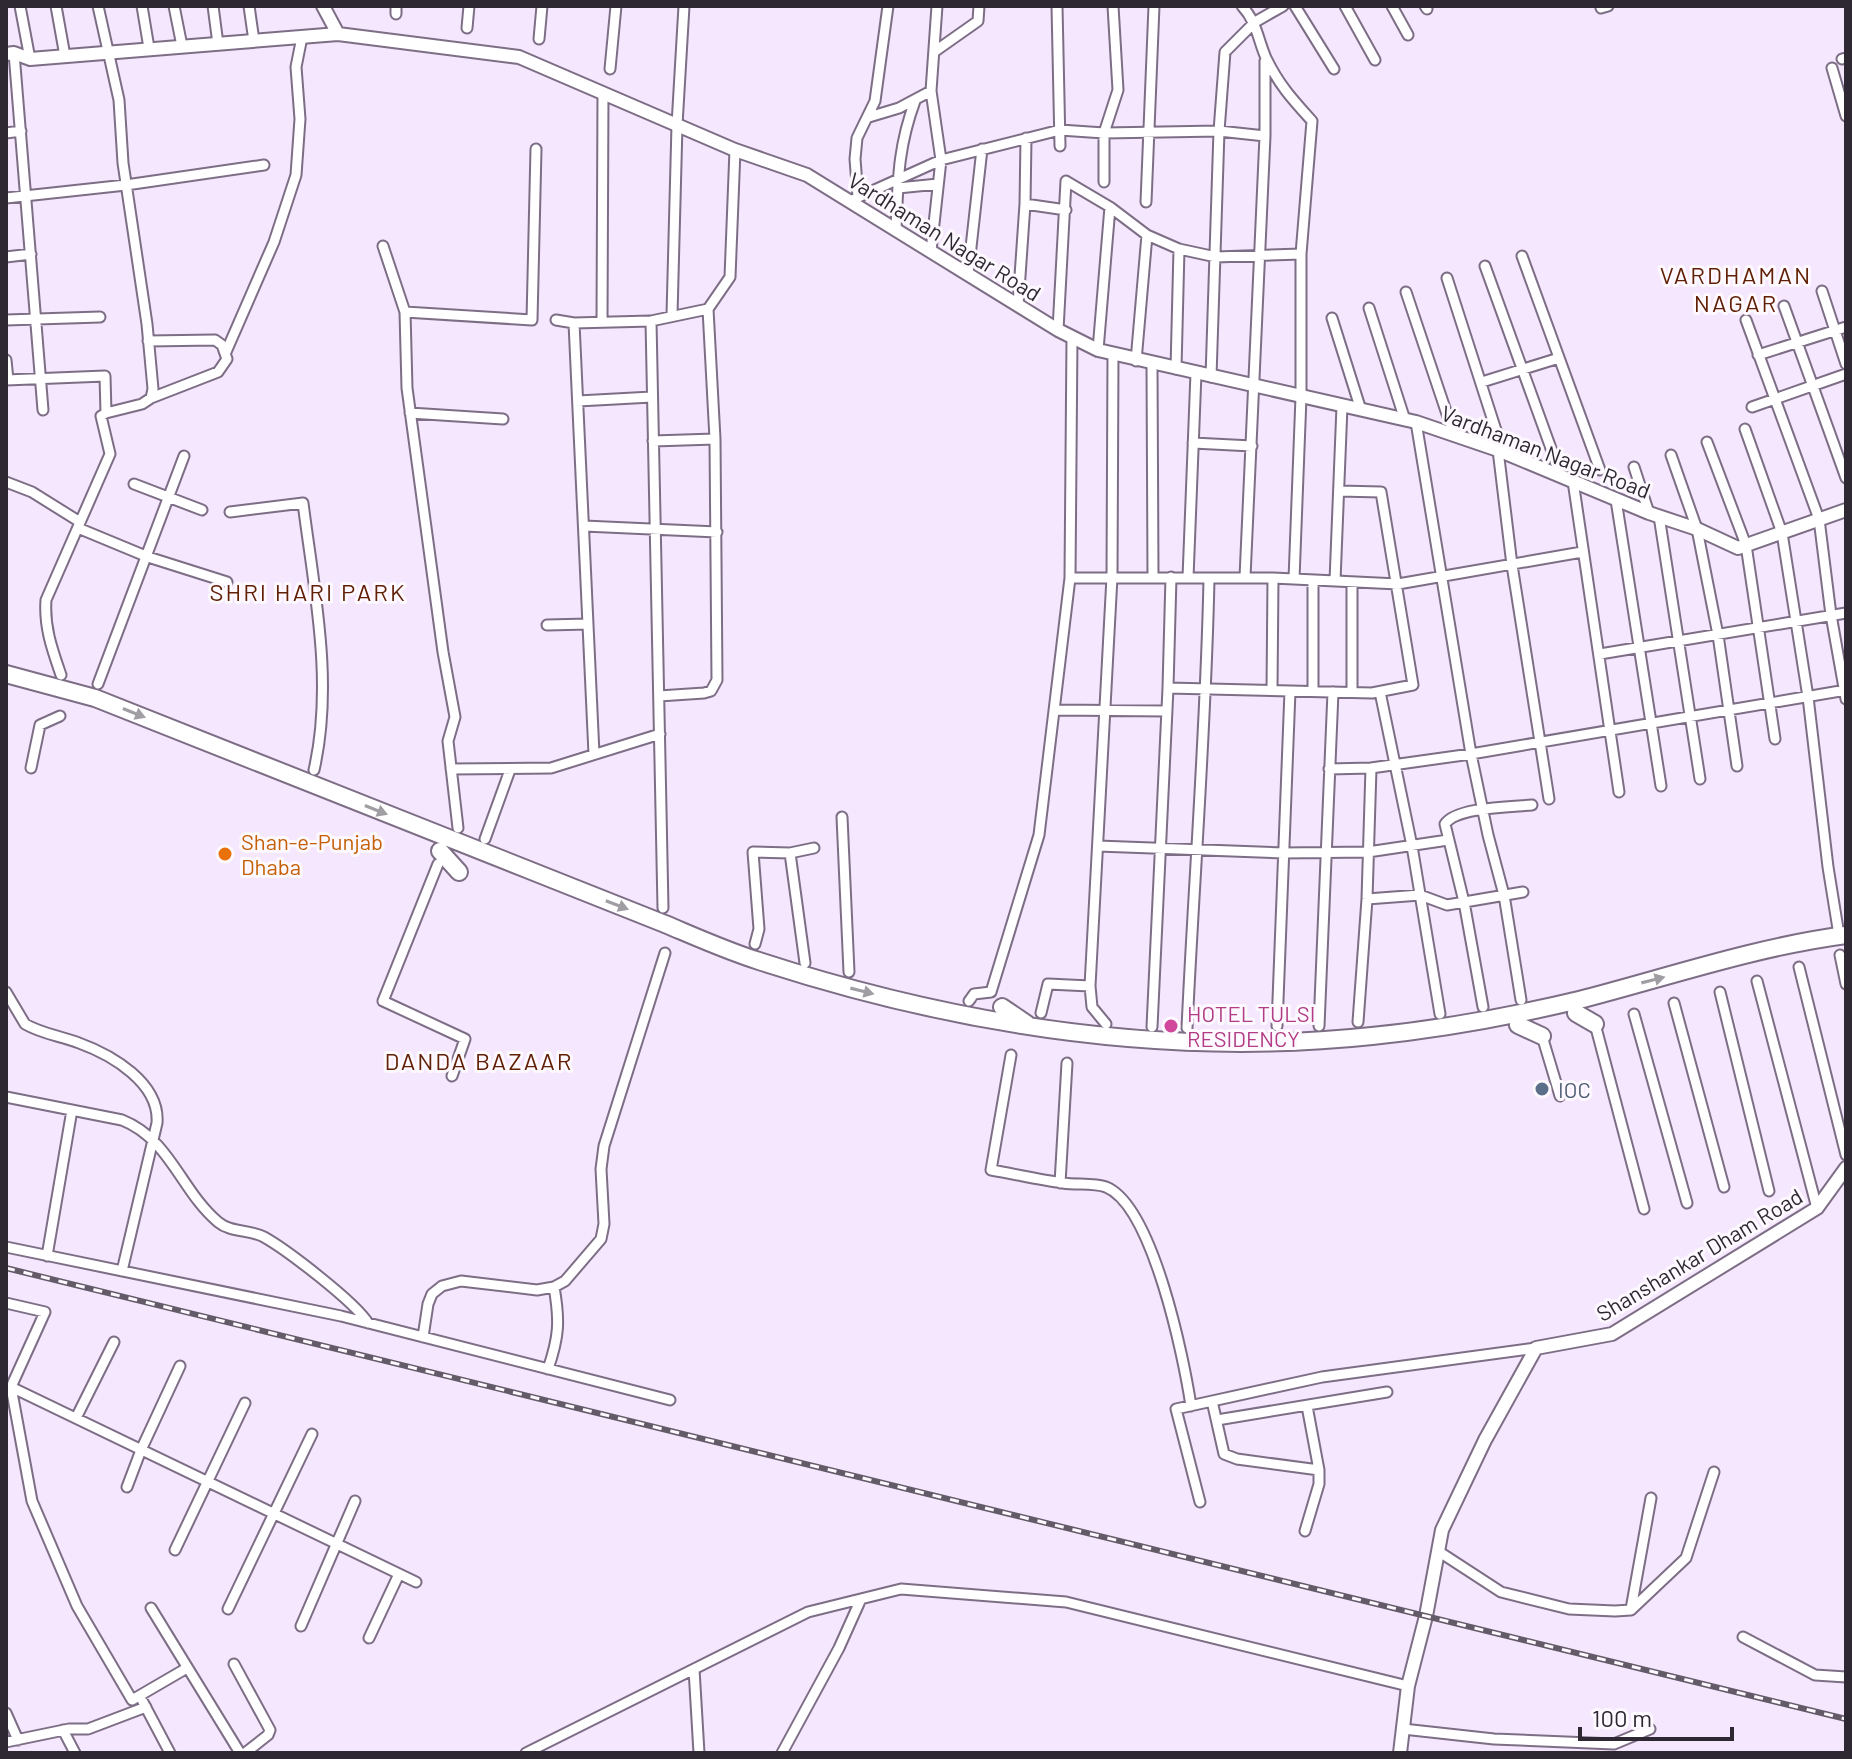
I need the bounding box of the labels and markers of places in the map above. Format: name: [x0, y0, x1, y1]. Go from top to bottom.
place label: Shan-e-Punjab Dhaba: [241, 828, 383, 879]
marker: Shan-e-Punjab Dhaba: [216, 845, 234, 863]
place label: HOTEL TULSI RESIDENCY: [1187, 1000, 1315, 1051]
marker: HOTEL TULSI RESIDENCY: [1162, 1017, 1180, 1035]
place label: IOC: [1558, 1076, 1591, 1102]
marker: IOC: [1533, 1080, 1551, 1098]

